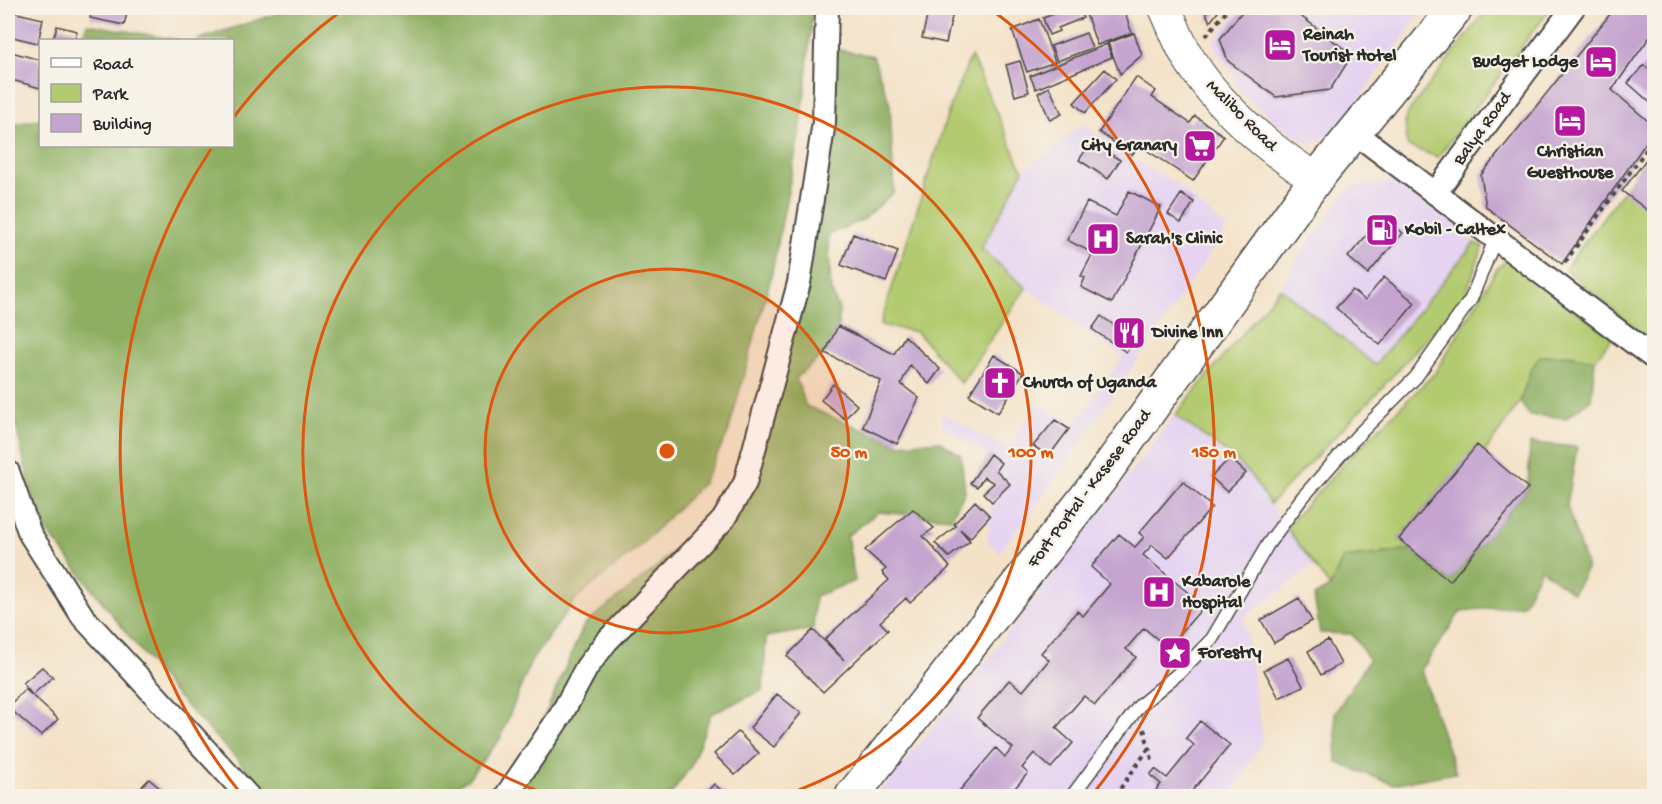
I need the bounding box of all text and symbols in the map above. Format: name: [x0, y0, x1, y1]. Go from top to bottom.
place label: Reinah Tourist Hotel: [1301, 25, 1396, 67]
hotel icon: Reinah Tourist Hotel: [1262, 27, 1298, 63]
legend: [39, 39, 234, 147]
hotel icon: Budget Lodge: [1583, 44, 1619, 80]
place label: Budget Lodge: [1472, 52, 1579, 73]
text: Road: [93, 55, 134, 76]
street label: Malibo Road: [1201, 76, 1282, 157]
text: Park: [92, 85, 129, 106]
street label: Balya Road: [1449, 87, 1518, 171]
hotel icon: Christian Guesthouse: [1552, 103, 1588, 139]
text: Building: [92, 115, 152, 136]
supermarket icon: City Granary: [1182, 128, 1218, 164]
place label: City Granary: [1080, 136, 1177, 157]
place label: Christian Guesthouse: [1527, 142, 1614, 184]
fuel station icon: Kobil - Caltex: [1364, 212, 1400, 248]
place label: Kobil - Caltex: [1404, 220, 1506, 241]
hospital icon: Sarah's Clinic: [1085, 221, 1121, 257]
place label: Sarah's Clinic: [1126, 229, 1223, 250]
restaurant icon: Divine Inn: [1111, 315, 1147, 351]
place label: Divine Inn: [1150, 323, 1223, 344]
church icon: Church of Uganda: [982, 365, 1018, 401]
place label: Church of Uganda: [1022, 373, 1157, 394]
street label: Fort Portal - Kasese Road: [1023, 404, 1157, 573]
centre of rings: [657, 441, 677, 461]
text: 50 m: [831, 443, 868, 464]
text: 100 m: [1008, 443, 1054, 464]
text: 150 m: [1191, 443, 1236, 464]
place label: Kabarole Hospital: [1181, 572, 1251, 614]
hospital icon: Kabarole Hospital: [1141, 574, 1177, 610]
place icon: Forestry: [1157, 635, 1193, 671]
place label: Forestry: [1197, 643, 1262, 664]

